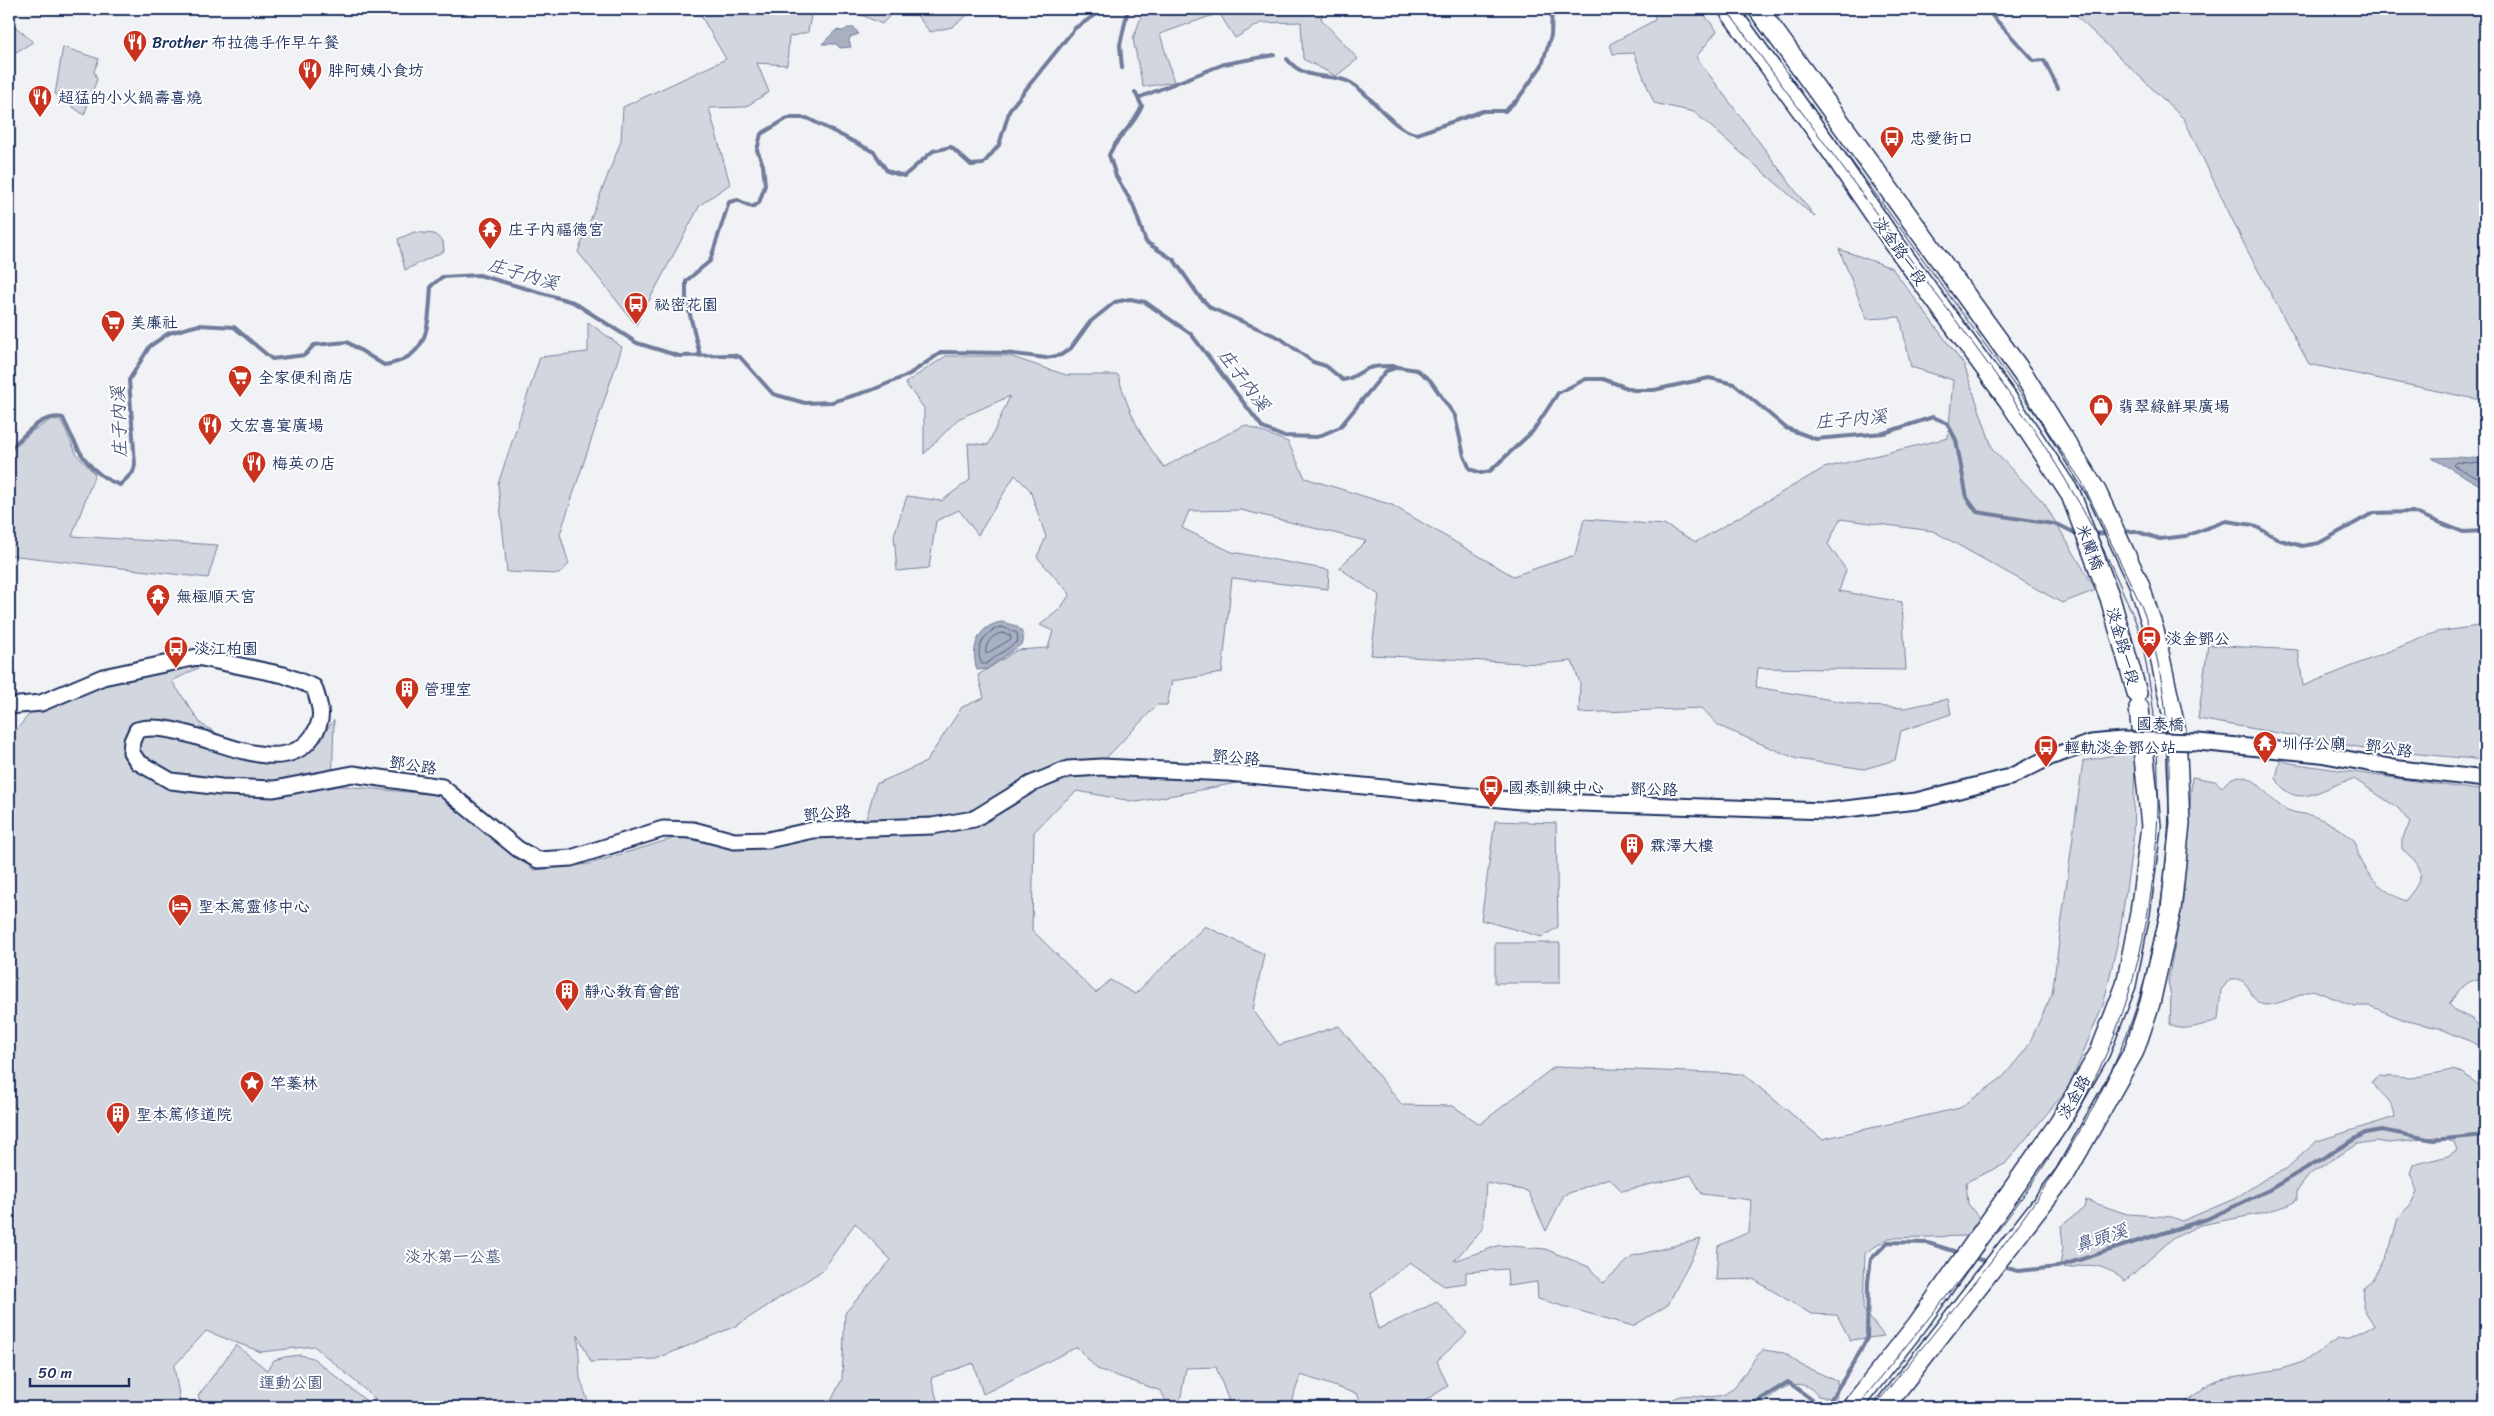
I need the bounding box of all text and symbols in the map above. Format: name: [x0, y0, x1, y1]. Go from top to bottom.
place label: Brother 布拉德手作早午餐: [152, 28, 339, 57]
restaurant icon: Brother 布拉德手作早午餐: [122, 29, 148, 63]
place label: 胖阿姨小食坊: [328, 56, 424, 85]
restaurant icon: 胖阿姨小食坊: [297, 57, 323, 91]
place label: 超猛的小火鍋壽喜燒: [58, 83, 202, 112]
restaurant icon: 超猛的小火鍋壽喜燒: [27, 84, 53, 118]
place label: 忠愛街口: [1910, 124, 1974, 153]
bus stop icon: 忠愛街口: [1879, 125, 1905, 159]
street label: 淡金路一段: [1865, 210, 1935, 292]
place label: 庄子內福德宮: [508, 215, 604, 244]
temple icon: 庄子內福德宮: [477, 216, 503, 250]
water label: 庄子內溪: [484, 249, 563, 300]
place label: 祕密花園: [654, 290, 718, 319]
bus stop icon: 祕密花園: [623, 291, 649, 325]
place label: 美廉社: [130, 308, 178, 337]
supermarket icon: 美廉社: [100, 309, 126, 343]
water label: 庄子內溪: [1210, 342, 1279, 419]
place label: 全家便利商店: [258, 363, 354, 392]
supermarket icon: 全家便利商店: [227, 364, 253, 398]
water label: 庄子內溪: [102, 384, 136, 459]
place label: 翡翠綠鮮果廣場: [2118, 392, 2230, 421]
shop icon: 翡翠綠鮮果廣場: [2088, 393, 2114, 427]
water label: 庄子內溪: [1814, 400, 1889, 438]
place label: 文宏喜宴廣場: [228, 411, 324, 440]
restaurant icon: 文宏喜宴廣場: [197, 412, 223, 446]
place label: 梅英の店: [272, 449, 336, 478]
restaurant icon: 梅英の店: [241, 450, 267, 484]
street label: 米蘭橋: [2068, 519, 2112, 575]
place label: 無極順天宮: [176, 582, 256, 611]
temple icon: 無極順天宮: [145, 583, 171, 617]
street label: 淡金路一段: [2098, 604, 2148, 688]
place label: 淡金鄧公: [2166, 624, 2230, 653]
station icon: 淡金鄧公: [2136, 625, 2162, 659]
place label: 淡江柏園: [194, 634, 258, 663]
bus stop icon: 淡江柏園: [163, 635, 189, 669]
place label: 管理室: [424, 675, 472, 704]
building icon: 管理室: [394, 676, 420, 710]
street label: 國泰橋: [2136, 709, 2184, 739]
place label: 圳仔公廟: [2282, 729, 2346, 758]
temple icon: 圳仔公廟: [2252, 730, 2278, 764]
street label: 鄧公路: [2363, 730, 2415, 766]
place label: 輕軌淡金鄧公站: [2064, 733, 2176, 762]
bus stop icon: 輕軌淡金鄧公站: [2033, 734, 2059, 768]
street label: 鄧公路: [1211, 740, 1261, 774]
street label: 鄧公路: [387, 747, 439, 783]
place label: 國泰訓練中心: [1508, 773, 1604, 802]
bus stop icon: 國泰訓練中心: [1478, 774, 1504, 808]
street label: 鄧公路: [1630, 774, 1678, 804]
street label: 鄧公路: [802, 796, 852, 830]
place label: 霖澤大樓: [1650, 831, 1714, 860]
building icon: 霖澤大樓: [1619, 832, 1645, 866]
place label: 聖本篤靈修中心: [198, 892, 310, 921]
hotel icon: 聖本篤靈修中心: [167, 893, 193, 927]
place label: 靜心教育會館: [584, 977, 680, 1006]
building icon: 靜心教育會館: [554, 978, 580, 1012]
place label: 竿蓁林: [270, 1069, 318, 1098]
street label: 淡金路: [2049, 1069, 2099, 1125]
place icon: 竿蓁林: [239, 1070, 265, 1104]
place label: 聖本篤修道院: [136, 1100, 232, 1129]
building icon: 聖本篤修道院: [105, 1101, 131, 1135]
water label: 鼻頭溪: [2070, 1214, 2133, 1262]
park label: 淡水第一公墓: [405, 1242, 501, 1271]
scale bar: [30, 1356, 129, 1388]
text: 50 m: [38, 1360, 73, 1386]
park label: 運動公園: [259, 1368, 323, 1397]

